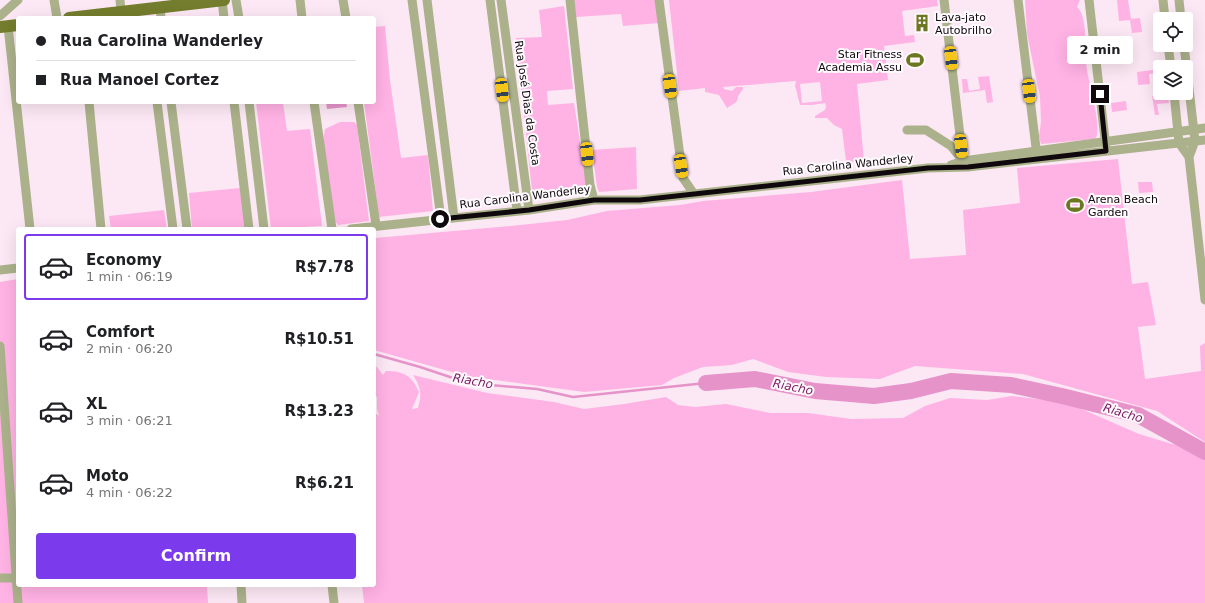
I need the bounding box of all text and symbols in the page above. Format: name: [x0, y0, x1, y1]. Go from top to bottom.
place label: Lava-jato Autobrilho: [935, 11, 992, 37]
map controls: [1153, 12, 1193, 100]
button: locate: [1153, 12, 1193, 52]
building icon: Lava-jato Autobrilho: [912, 13, 932, 33]
text: Rua Carolina Wanderley: [60, 32, 263, 50]
callout: 2 min: [1067, 36, 1133, 64]
street label: Rua José Dias da Costa: [512, 40, 542, 166]
text: 2 min: [1080, 42, 1120, 57]
car: [944, 45, 958, 71]
place label: Star Fitness Academia Assu: [818, 48, 902, 74]
sports icon: Star Fitness Academia Assu: [905, 50, 925, 70]
button: layers: [1153, 60, 1193, 100]
text: Rua Manoel Cortez: [60, 71, 219, 89]
car: [662, 73, 678, 99]
car: [495, 77, 509, 103]
car: [1022, 78, 1036, 104]
route end: [1091, 85, 1109, 103]
car: [954, 133, 968, 159]
car: [580, 141, 594, 167]
street label: Rua Carolina Wanderley: [782, 152, 915, 178]
car: [673, 153, 689, 179]
street label: Rua Carolina Wanderley: [459, 182, 592, 211]
place label: Arena Beach Garden: [1088, 193, 1158, 219]
sports icon: Arena Beach Garden: [1065, 195, 1085, 215]
route start: [431, 210, 449, 228]
icon: car: [38, 249, 74, 285]
text: Economy: [86, 251, 162, 269]
text: R$7.78: [295, 258, 354, 276]
text: 1 min · 06:19: [86, 269, 173, 284]
icon: car: [38, 321, 74, 357]
text: Comfort: [86, 323, 154, 341]
text: R$10.51: [285, 330, 354, 348]
text: 2 min · 06:20: [86, 341, 173, 356]
water label: Riacho: [452, 371, 494, 391]
water label: Riacho: [772, 376, 814, 398]
icon: car: [38, 393, 74, 429]
text: XL: [86, 395, 107, 413]
water label: Riacho: [1102, 400, 1144, 426]
text: R$13.23: [285, 402, 354, 420]
text: 3 min · 06:21: [86, 413, 173, 428]
icon: car: [38, 465, 74, 501]
text: Moto: [86, 467, 129, 485]
text: R$6.21: [295, 474, 354, 492]
text: 4 min · 06:22: [86, 485, 173, 500]
button: Confirm: [36, 533, 356, 579]

